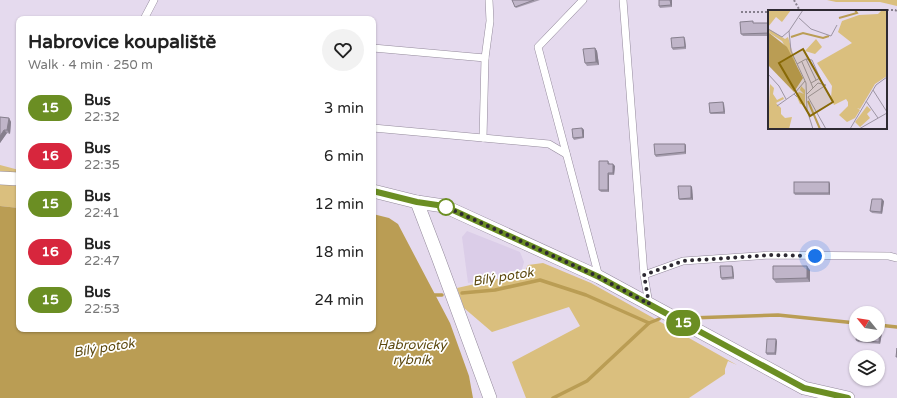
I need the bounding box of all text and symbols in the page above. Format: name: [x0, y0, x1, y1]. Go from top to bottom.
inset map: [768, 10, 887, 129]
button: heart: [322, 29, 364, 71]
text: Habrovice koupaliště: [28, 31, 216, 53]
text: Walk · 4 min · 250 m: [28, 57, 153, 73]
text: Bus: [84, 91, 111, 109]
text: 15: [41, 99, 59, 116]
text: 3 min: [324, 99, 364, 117]
text: 22:32: [84, 109, 120, 125]
text: Bus: [84, 139, 111, 157]
text: 16: [41, 147, 59, 164]
text: 6 min: [324, 147, 364, 165]
text: 22:35: [84, 157, 120, 173]
text: Bus: [84, 187, 111, 205]
text: 15: [41, 195, 59, 212]
text: 12 min: [315, 195, 364, 213]
unlabelled marker: [437, 198, 455, 216]
text: 22:41: [84, 205, 120, 221]
text: Bus: [84, 235, 111, 253]
text: 16: [41, 243, 59, 260]
text: 18 min: [315, 243, 364, 261]
your location: [805, 246, 825, 266]
text: 22:47: [84, 253, 120, 269]
water label: Bílý potok: [471, 264, 536, 290]
text: Bus: [84, 283, 111, 301]
text: 15: [41, 291, 59, 308]
text: 24 min: [315, 291, 364, 309]
text: 22:53: [84, 301, 120, 317]
north arrow: [849, 306, 885, 342]
map controls: [849, 306, 885, 386]
line badge: 15: [665, 310, 701, 336]
text: 15: [674, 314, 692, 331]
water label: Bílý potok: [72, 335, 137, 361]
water label: Habrovický rybník: [377, 337, 449, 368]
button: layers: [849, 350, 885, 386]

